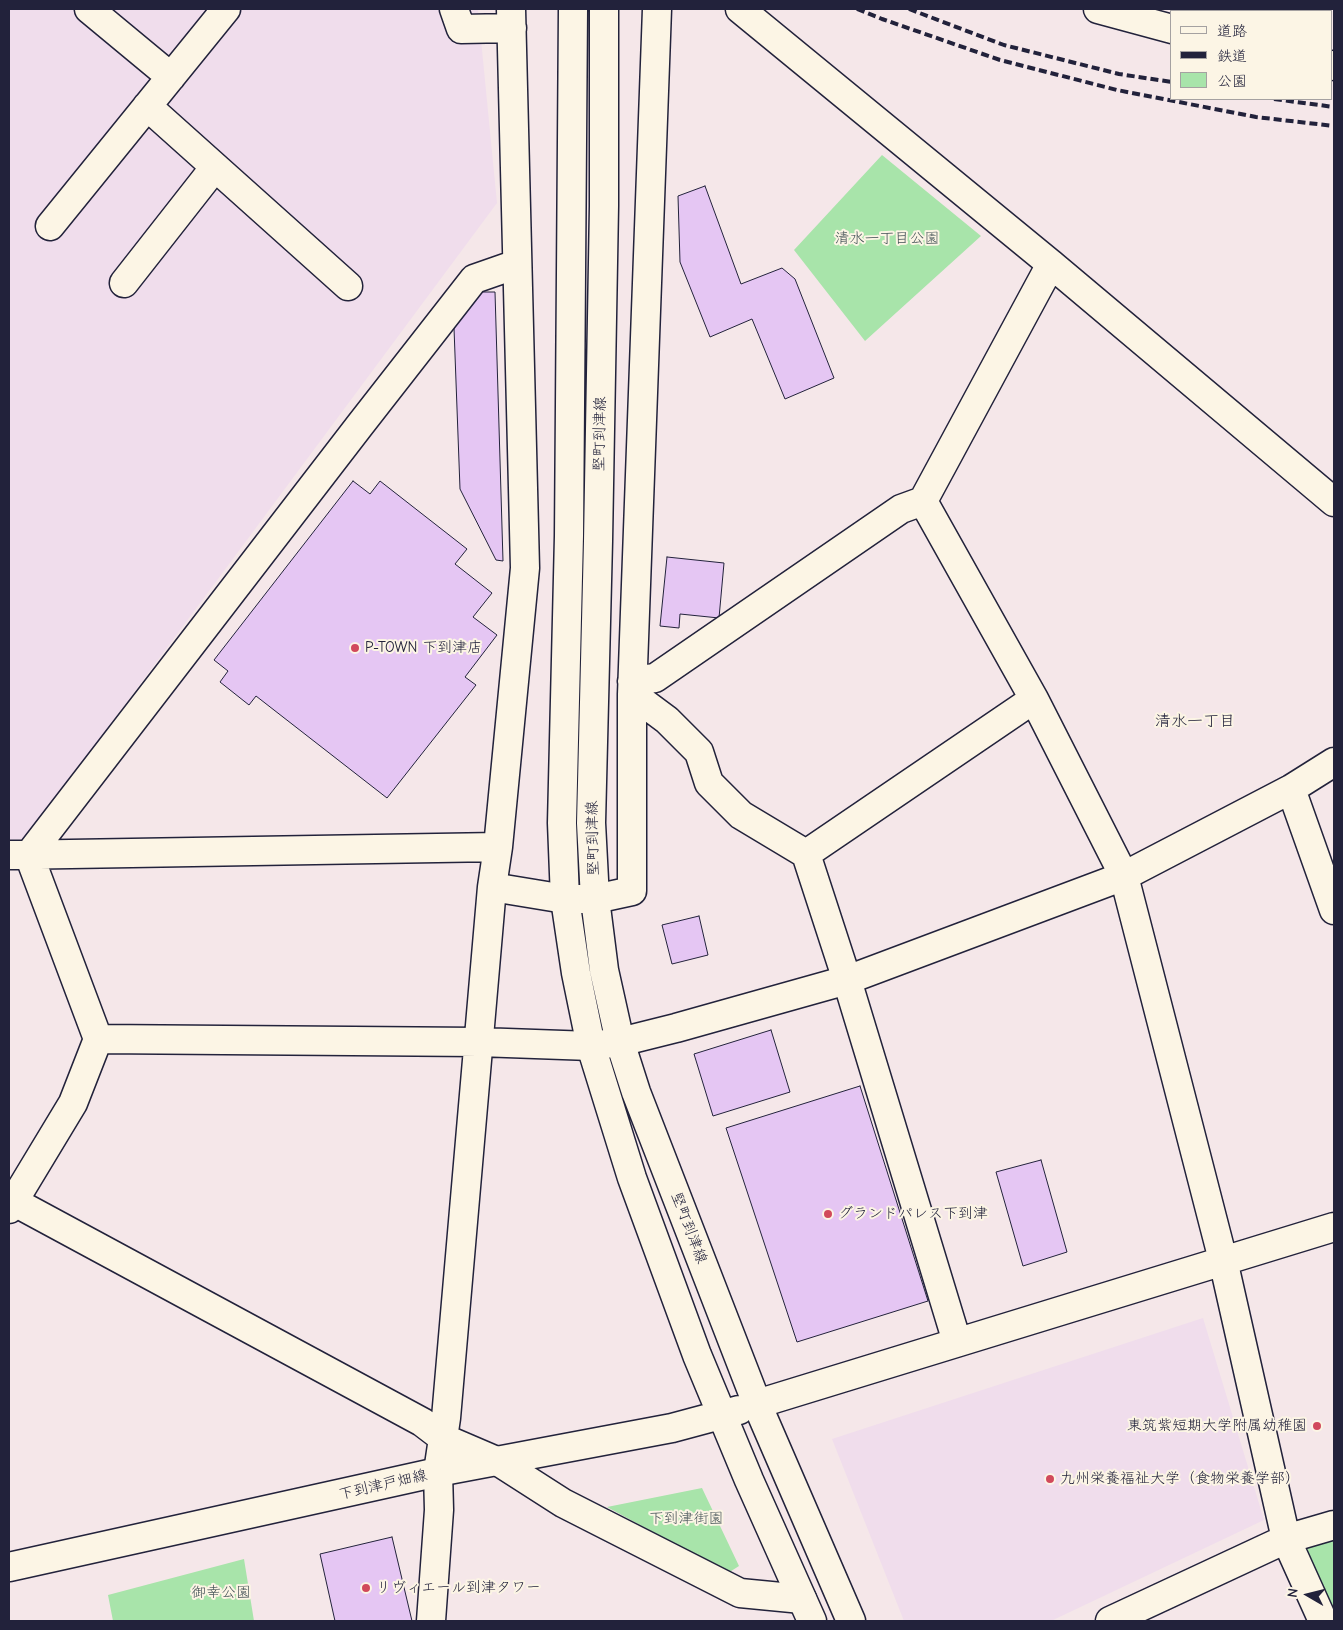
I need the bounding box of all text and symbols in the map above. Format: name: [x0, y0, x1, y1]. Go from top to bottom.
legend: [1170, 10, 1333, 100]
text: 道路: [1217, 22, 1247, 40]
text: 鉄道: [1217, 47, 1247, 65]
text: 公園: [1217, 72, 1247, 90]
park label: 清水一丁目公園: [835, 230, 939, 248]
street label: 堅町到津線: [590, 396, 610, 472]
place label: P-TOWN 下到津店: [365, 639, 482, 657]
marker: P-TOWN 下到津店: [349, 642, 361, 654]
district label: 清水一丁目: [1155, 711, 1235, 731]
street label: 堅町到津線: [583, 800, 603, 876]
street label: 堅町到津線: [667, 1190, 711, 1266]
place label: グランドパレス下到津: [838, 1205, 988, 1223]
marker: グランドパレス下到津: [822, 1208, 834, 1220]
place label: 東筑紫短期大学附属幼稚園: [1127, 1417, 1307, 1435]
marker: 東筑紫短期大学附属幼稚園: [1311, 1420, 1323, 1432]
street label: 下到津戸畑線: [337, 1466, 429, 1504]
place label: 九州栄養福祉大学（食物栄養学部）: [1060, 1470, 1300, 1488]
marker: 九州栄養福祉大学（食物栄養学部）: [1044, 1473, 1056, 1485]
park label: 下到津街園: [649, 1510, 723, 1528]
north arrow: [1283, 1570, 1333, 1620]
place label: リヴィエール到津タワー: [376, 1579, 541, 1597]
marker: リヴィエール到津タワー: [360, 1582, 372, 1594]
park label: 御幸公園: [191, 1584, 251, 1602]
text: N: [1284, 1587, 1302, 1599]

